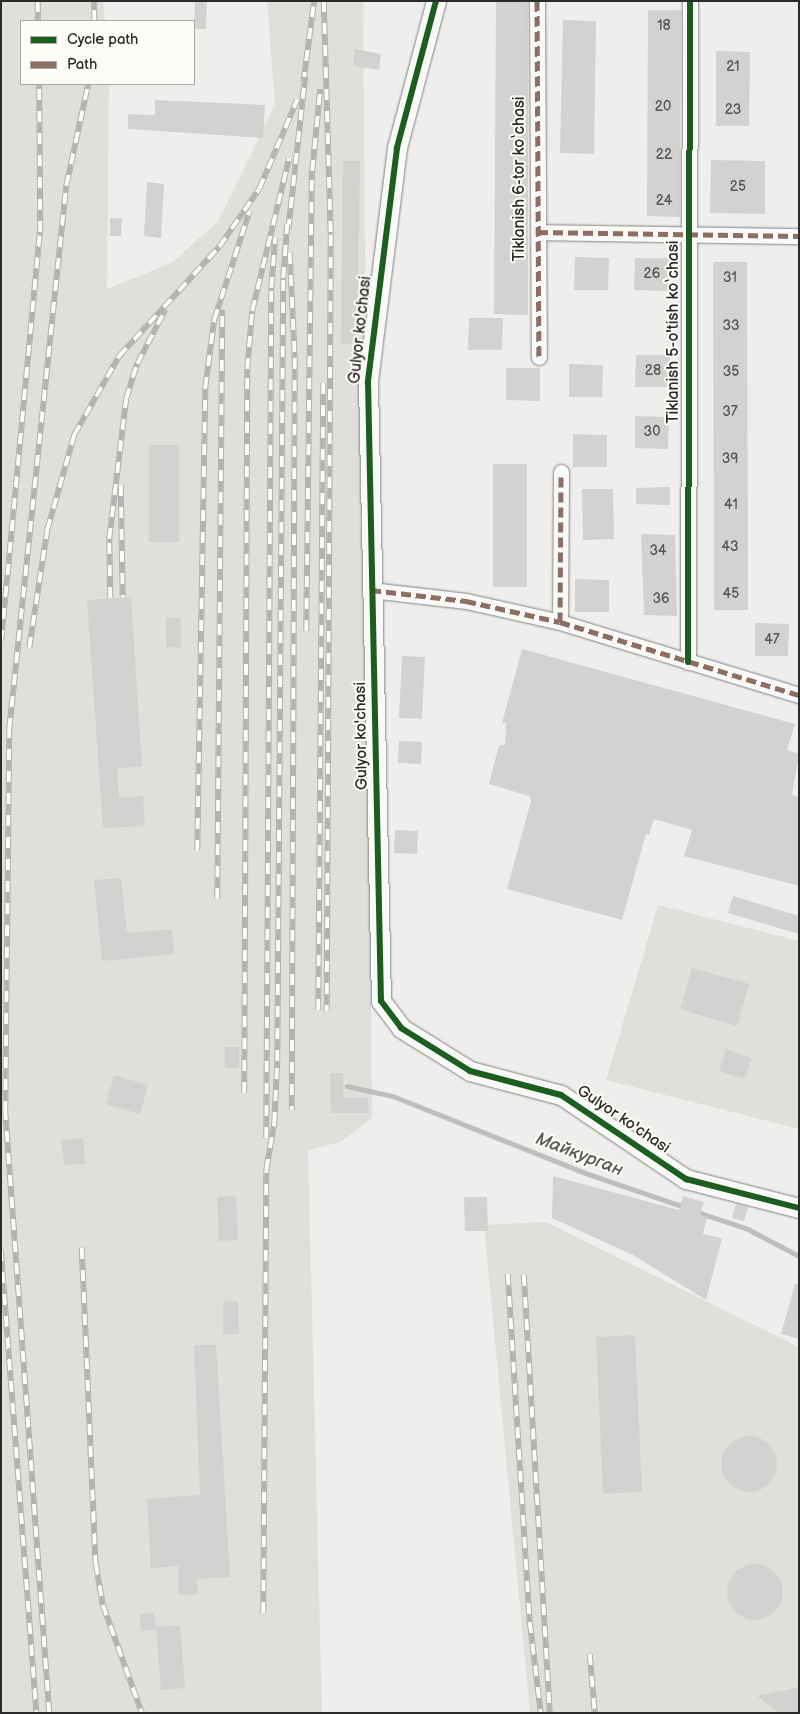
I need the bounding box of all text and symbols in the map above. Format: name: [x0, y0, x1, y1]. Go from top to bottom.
house number: 18: [657, 18, 671, 34]
legend: [20, 20, 195, 85]
text: Cycle path: [67, 30, 138, 49]
text: Path: [67, 55, 97, 74]
house number: 21: [726, 59, 740, 75]
street label: Tiklanish 6-tor ko‘chasi: [510, 96, 530, 262]
house number: 20: [655, 99, 671, 115]
house number: 23: [725, 102, 741, 118]
house number: 22: [656, 147, 672, 163]
house number: 25: [730, 179, 746, 195]
house number: 24: [656, 193, 672, 209]
street label: Tiklanish 5-o'tish ko‘chasi: [664, 240, 684, 424]
house number: 26: [644, 266, 660, 282]
house number: 31: [723, 270, 737, 286]
street label: Gulyor ko'chasi: [346, 275, 376, 385]
house number: 33: [722, 318, 740, 334]
house number: 28: [645, 363, 661, 379]
house number: 35: [723, 364, 739, 380]
house number: 37: [722, 404, 738, 420]
house number: 30: [644, 424, 660, 440]
house number: 39: [722, 451, 738, 467]
house number: 41: [724, 497, 738, 513]
house number: 43: [721, 539, 739, 555]
house number: 34: [649, 543, 667, 559]
house number: 45: [723, 586, 739, 602]
house number: 36: [652, 591, 670, 607]
house number: 47: [764, 632, 780, 648]
street label: Gulyor ko'chasi: [351, 682, 373, 790]
street label: Gulyor ko'chasi: [573, 1082, 673, 1158]
water label: Майкурган: [532, 1128, 626, 1182]

